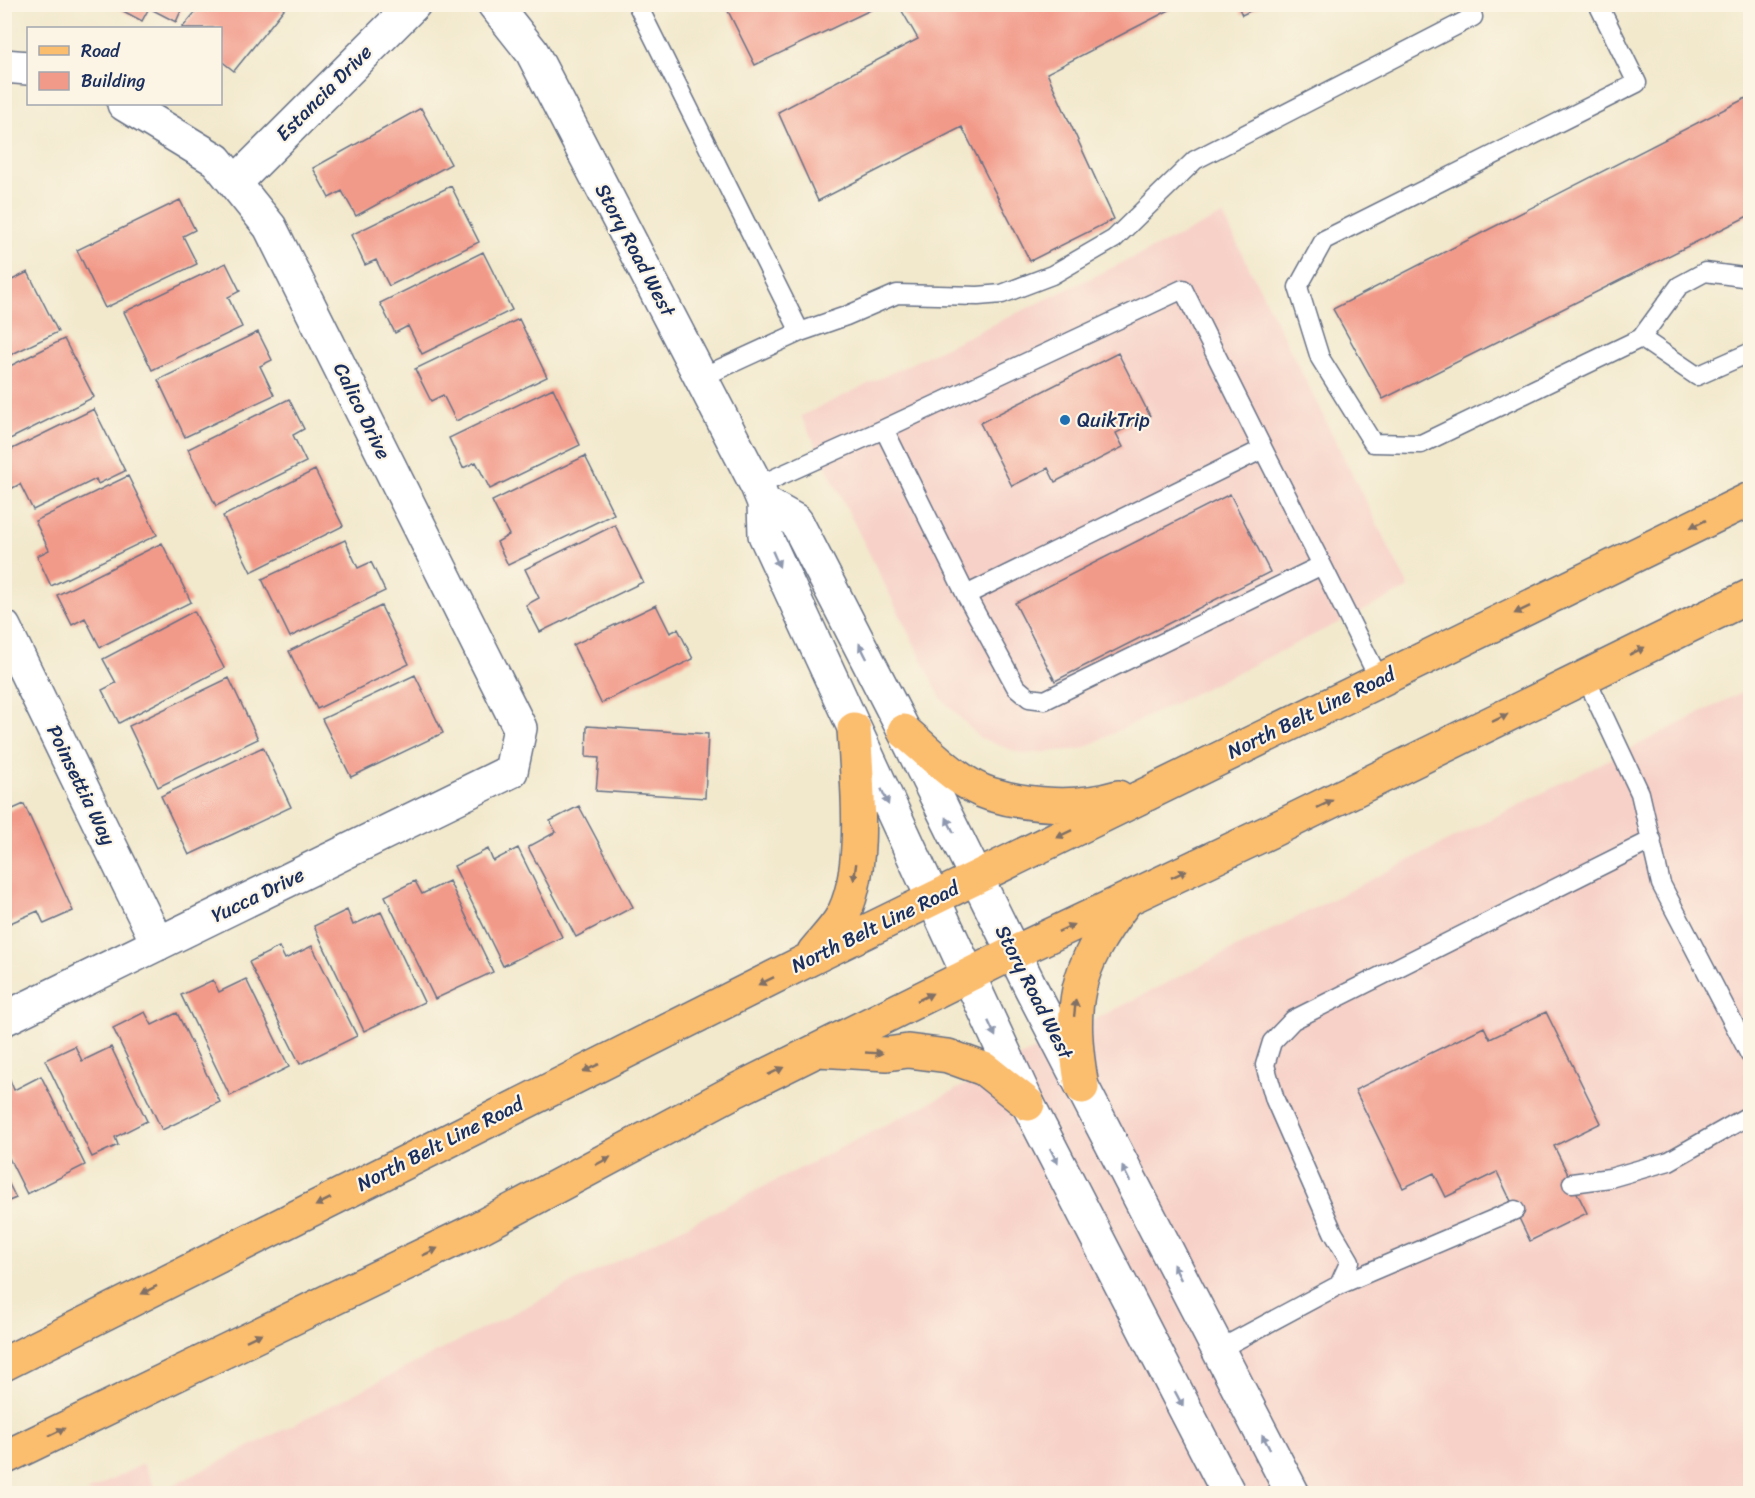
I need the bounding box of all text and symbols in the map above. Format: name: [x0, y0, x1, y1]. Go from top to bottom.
legend: [27, 27, 222, 105]
text: Road: [81, 35, 121, 67]
street label: Estancia Drive: [267, 36, 381, 150]
text: Building: [81, 65, 145, 97]
street label: Story Road West: [585, 177, 685, 324]
street label: Calico Drive: [323, 357, 401, 465]
place label: QuikTrip: [1077, 403, 1150, 438]
marker: QuikTrip: [1058, 413, 1072, 427]
one-way arrow: [1689, 520, 1706, 529]
one-way arrow: [772, 550, 781, 567]
one-way arrow: [1514, 605, 1531, 614]
one-way arrow: [858, 642, 867, 659]
one-way arrow: [1629, 646, 1646, 655]
street label: North Belt Line Road: [1221, 656, 1402, 769]
one-way arrow: [1492, 713, 1509, 722]
street label: Poinsettia Way: [37, 719, 126, 852]
one-way arrow: [880, 788, 889, 805]
one-way arrow: [1317, 799, 1334, 808]
one-way arrow: [946, 816, 955, 833]
one-way arrow: [1056, 829, 1073, 839]
street label: Yucca Drive: [205, 857, 311, 933]
one-way arrow: [851, 862, 860, 881]
street label: North Belt Line Road: [785, 870, 966, 983]
one-way arrow: [1171, 870, 1188, 879]
street label: Story Road West: [985, 919, 1083, 1066]
one-way arrow: [1057, 923, 1074, 932]
one-way arrow: [757, 976, 775, 986]
one-way arrow: [916, 992, 934, 1002]
one-way arrow: [1070, 999, 1080, 1018]
one-way arrow: [988, 1020, 997, 1037]
one-way arrow: [865, 1049, 884, 1058]
one-way arrow: [583, 1063, 600, 1073]
one-way arrow: [767, 1066, 784, 1076]
street label: North Belt Line Road: [350, 1086, 531, 1201]
one-way arrow: [1049, 1148, 1059, 1165]
one-way arrow: [594, 1156, 611, 1166]
one-way arrow: [1122, 1165, 1131, 1182]
one-way arrow: [314, 1197, 332, 1207]
one-way arrow: [421, 1247, 438, 1256]
one-way arrow: [1172, 1264, 1182, 1281]
one-way arrow: [141, 1286, 158, 1295]
one-way arrow: [246, 1332, 263, 1341]
one-way arrow: [1174, 1391, 1184, 1408]
one-way arrow: [49, 1428, 66, 1437]
one-way arrow: [1261, 1433, 1271, 1450]

